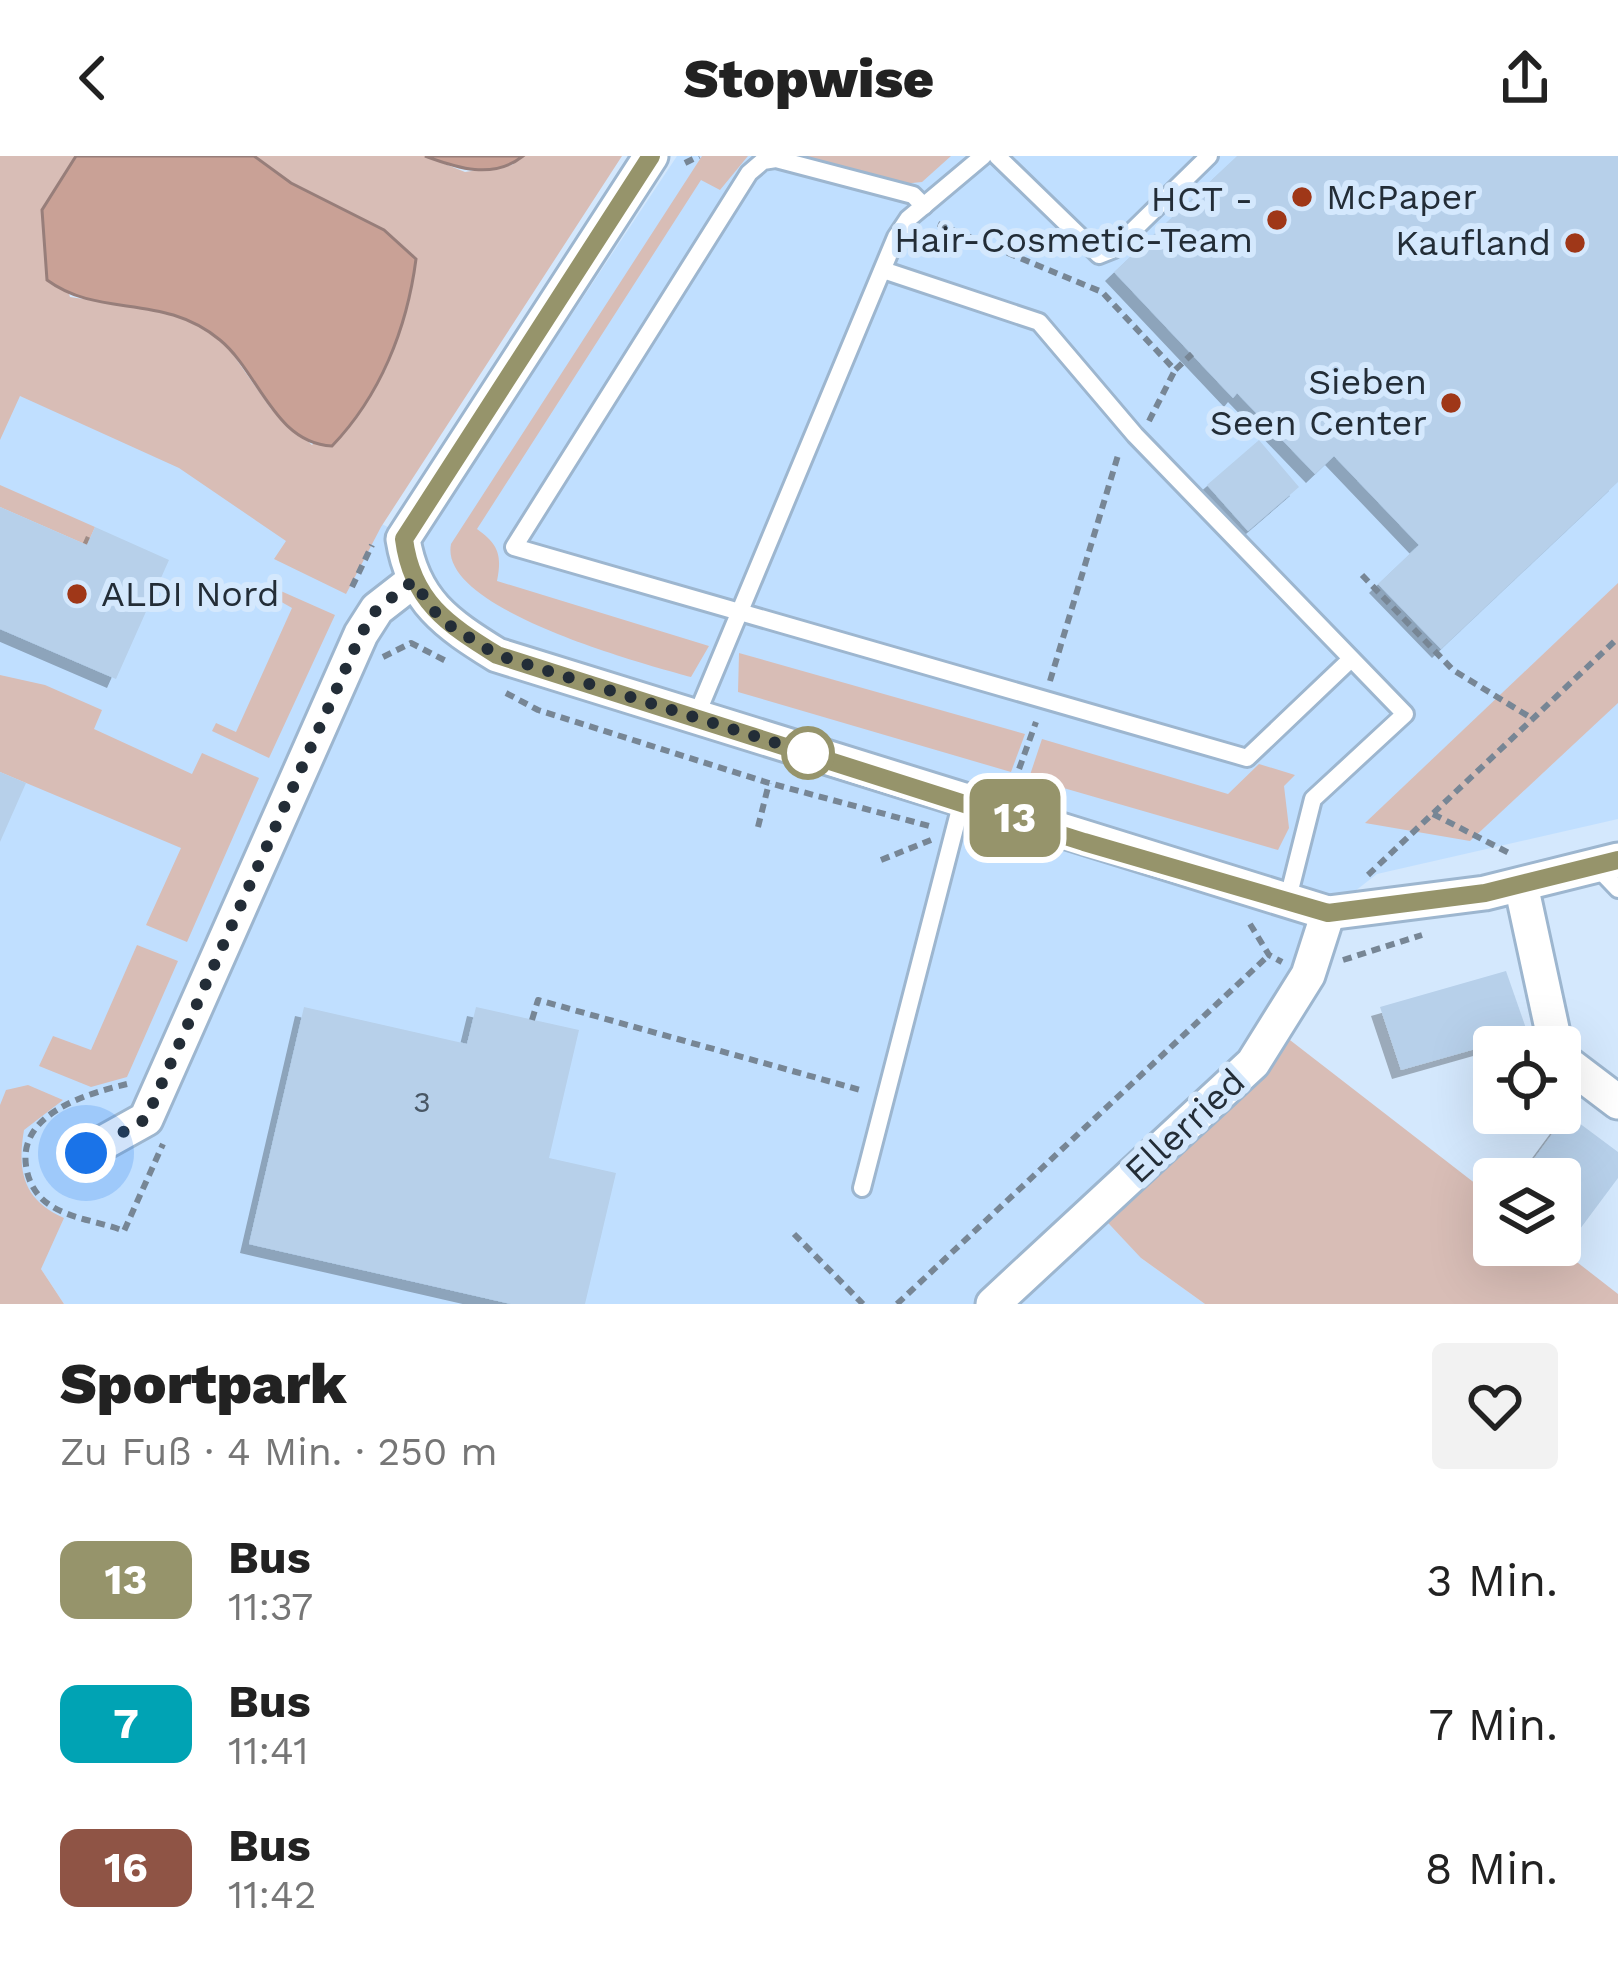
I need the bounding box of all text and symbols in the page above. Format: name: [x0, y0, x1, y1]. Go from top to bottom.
icon: back: [60, 45, 126, 111]
icon: share: [1492, 45, 1558, 111]
text: Stopwise: [684, 47, 934, 110]
place label: McPaper: [1326, 176, 1477, 218]
place label: HCT - Hair-Cosmetic-Team: [894, 178, 1253, 261]
marker: McPaper: [1289, 184, 1315, 210]
marker: HCT - Hair-Cosmetic-Team: [1264, 207, 1290, 233]
place label: Kaufland: [1395, 222, 1551, 264]
marker: Kaufland: [1562, 230, 1588, 256]
place label: Sieben Seen Center: [1210, 361, 1427, 444]
marker: Sieben Seen Center: [1438, 390, 1464, 416]
place label: ALDI Nord: [101, 573, 280, 615]
marker: ALDI Nord: [64, 581, 90, 607]
unlabelled marker: [783, 728, 833, 778]
line badge: 13: [961, 779, 1069, 857]
text: 13: [993, 793, 1037, 842]
map controls: [1473, 1026, 1581, 1266]
button: locate: [1473, 1026, 1581, 1134]
street label: Ellerried: [1117, 1060, 1253, 1192]
house number: 3: [413, 1084, 431, 1119]
your location: [56, 1123, 116, 1183]
button: layers: [1473, 1158, 1581, 1266]
button: heart: [1432, 1343, 1558, 1469]
text: Sportpark: [60, 1350, 347, 1417]
text: Zu Fuß · 4 Min. · 250 m: [60, 1429, 498, 1474]
text: Bus: [228, 1531, 311, 1584]
text: 3 Min.: [1426, 1554, 1558, 1607]
text: 13: [104, 1555, 148, 1604]
text: 11:37: [228, 1584, 313, 1629]
text: Bus: [228, 1675, 311, 1728]
text: 7 Min.: [1429, 1698, 1558, 1751]
text: 7: [113, 1699, 139, 1748]
text: 11:41: [228, 1728, 308, 1773]
text: Bus: [228, 1819, 311, 1872]
text: 8 Min.: [1425, 1842, 1558, 1895]
text: 16: [104, 1843, 148, 1892]
text: 11:42: [228, 1872, 317, 1917]

